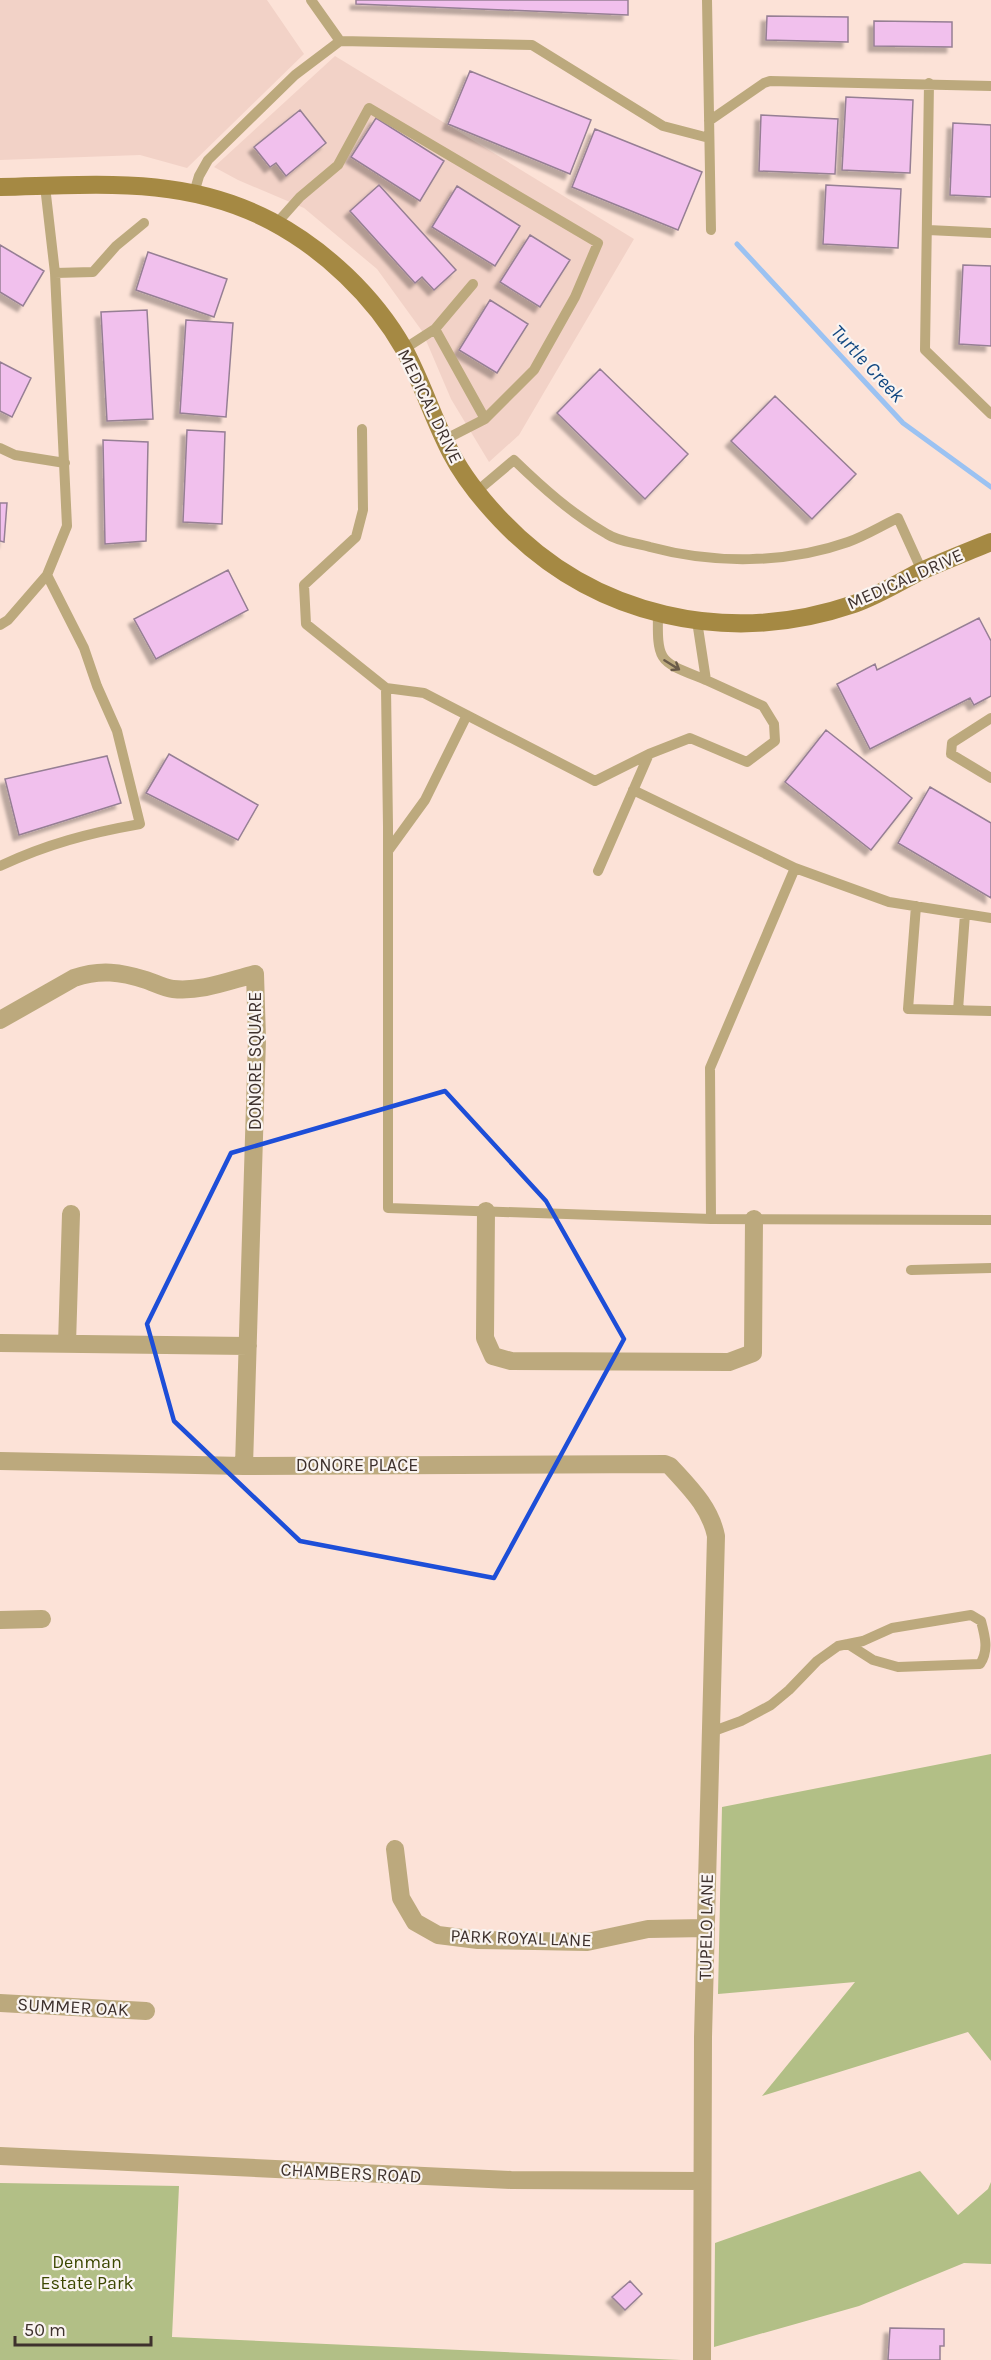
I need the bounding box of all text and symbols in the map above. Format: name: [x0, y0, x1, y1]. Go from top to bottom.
water label: Turtle Creek: [826, 320, 910, 407]
street label: MEDICAL DRIVE: [393, 345, 467, 467]
street label: MEDICAL DRIVE: [844, 544, 966, 614]
one-way arrow: [663, 659, 680, 671]
street label: DONORE SQUARE: [244, 992, 266, 1130]
street label: DONORE PLACE: [296, 1454, 418, 1476]
street label: TUPELO LANE: [694, 1874, 718, 1980]
street label: PARK ROYAL LANE: [450, 1925, 592, 1951]
street label: SUMMER OAK: [17, 1993, 129, 2021]
street label: CHAMBERS ROAD: [280, 2158, 422, 2188]
park label: Denman Estate Park: [40, 2251, 134, 2294]
scale bar: [15, 2309, 152, 2347]
text: 50 m: [24, 2319, 66, 2341]

